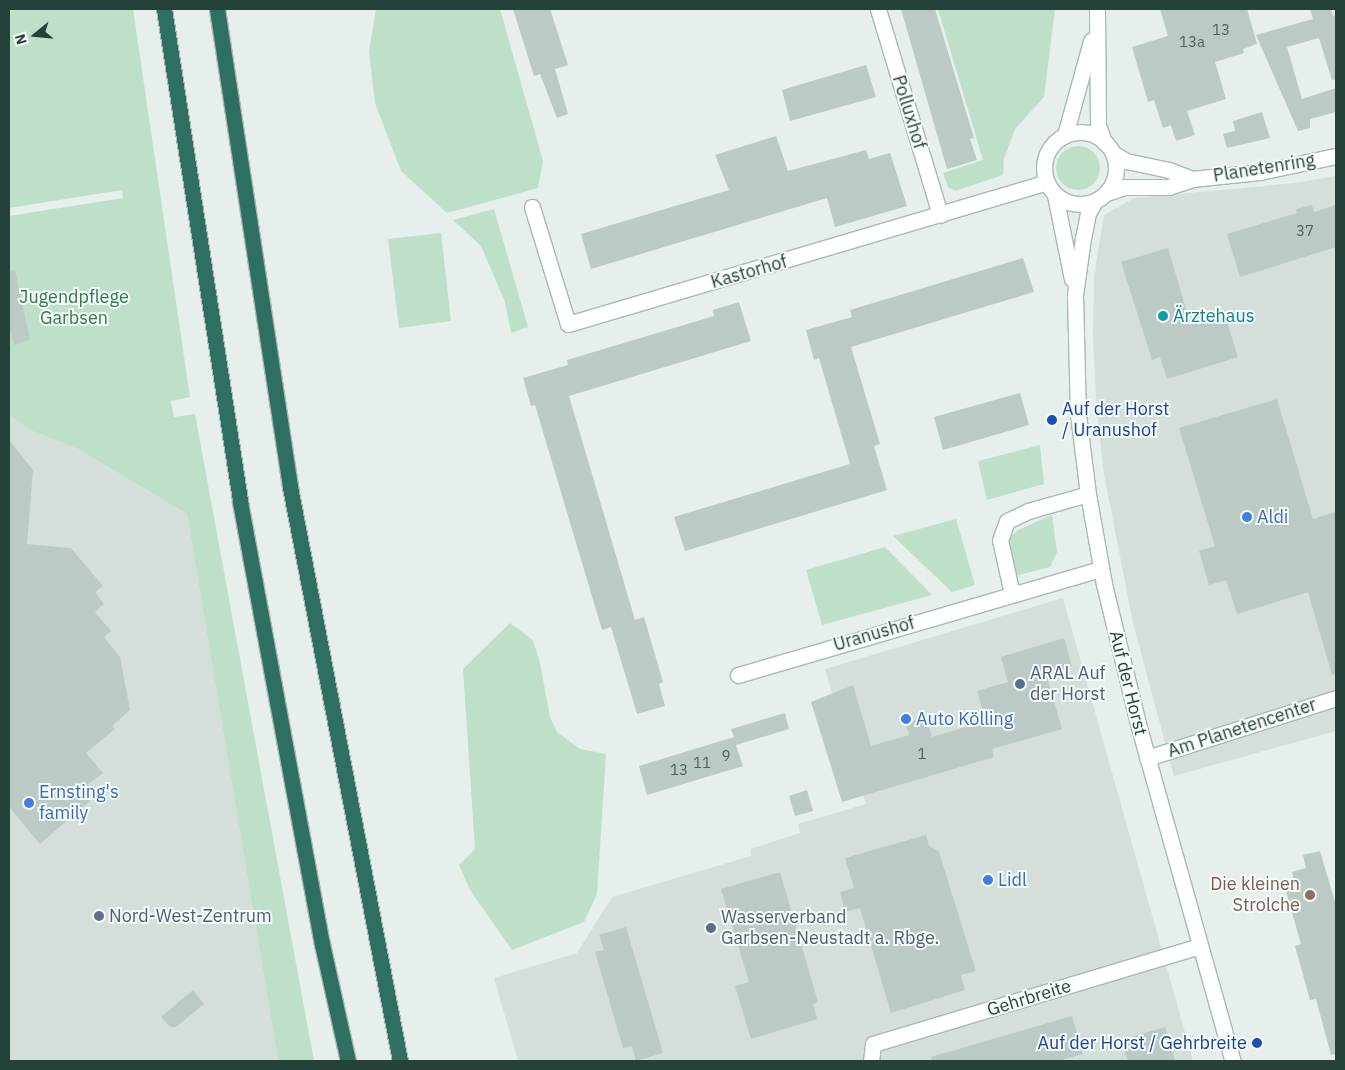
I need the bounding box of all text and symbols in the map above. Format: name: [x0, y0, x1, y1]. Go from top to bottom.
north arrow: [10, 10, 60, 60]
house number: 13: [1212, 21, 1230, 39]
text: N: [11, 32, 31, 47]
house number: 13a: [1179, 33, 1205, 51]
street label: Polluxhof: [888, 73, 930, 151]
street label: Planetenring: [1212, 149, 1316, 187]
house number: 37: [1296, 222, 1314, 240]
street label: Kastorhof: [708, 251, 790, 293]
park label: Jugendpflege Garbsen: [19, 287, 129, 330]
place label: Ärztehaus: [1173, 305, 1254, 327]
marker: Ärztehaus: [1157, 310, 1169, 322]
place label: Auf der Horst / Uranushof: [1062, 399, 1169, 442]
marker: Auf der Horst / Uranushof: [1046, 414, 1058, 426]
place label: Aldi: [1257, 506, 1288, 528]
marker: Aldi: [1241, 511, 1253, 523]
street label: Uranushof: [831, 612, 917, 656]
street label: Auf der Horst: [1105, 628, 1151, 738]
place label: ARAL Auf der Horst: [1030, 663, 1106, 706]
marker: ARAL Auf der Horst: [1014, 678, 1026, 690]
street label: Am Planetencenter: [1165, 694, 1319, 762]
place label: Auto Kölling: [916, 708, 1013, 730]
marker: Auto Kölling: [900, 713, 912, 725]
house number: 1: [918, 745, 926, 763]
house number: 9: [722, 747, 730, 765]
house number: 11: [693, 754, 711, 772]
house number: 13: [670, 761, 688, 779]
place label: Ernsting's family: [39, 782, 119, 824]
marker: Ernsting's family: [23, 797, 35, 809]
place label: Lidl: [998, 869, 1027, 891]
marker: Lidl: [982, 874, 994, 886]
place label: Die kleinen Strolche: [1210, 874, 1300, 916]
marker: Die kleinen Strolche: [1304, 889, 1316, 901]
place label: Nord-West-Zentrum: [109, 905, 272, 927]
place label: Wasserverband Garbsen-Neustadt a. Rbge.: [721, 907, 939, 950]
marker: Nord-West-Zentrum: [93, 910, 105, 922]
marker: Wasserverband Garbsen-Neustadt a. Rbge.: [705, 922, 717, 934]
street label: Gehrbreite: [984, 975, 1074, 1021]
place label: Auf der Horst / Gehrbreite: [1038, 1032, 1247, 1054]
marker: Auf der Horst / Gehrbreite: [1251, 1037, 1263, 1049]

